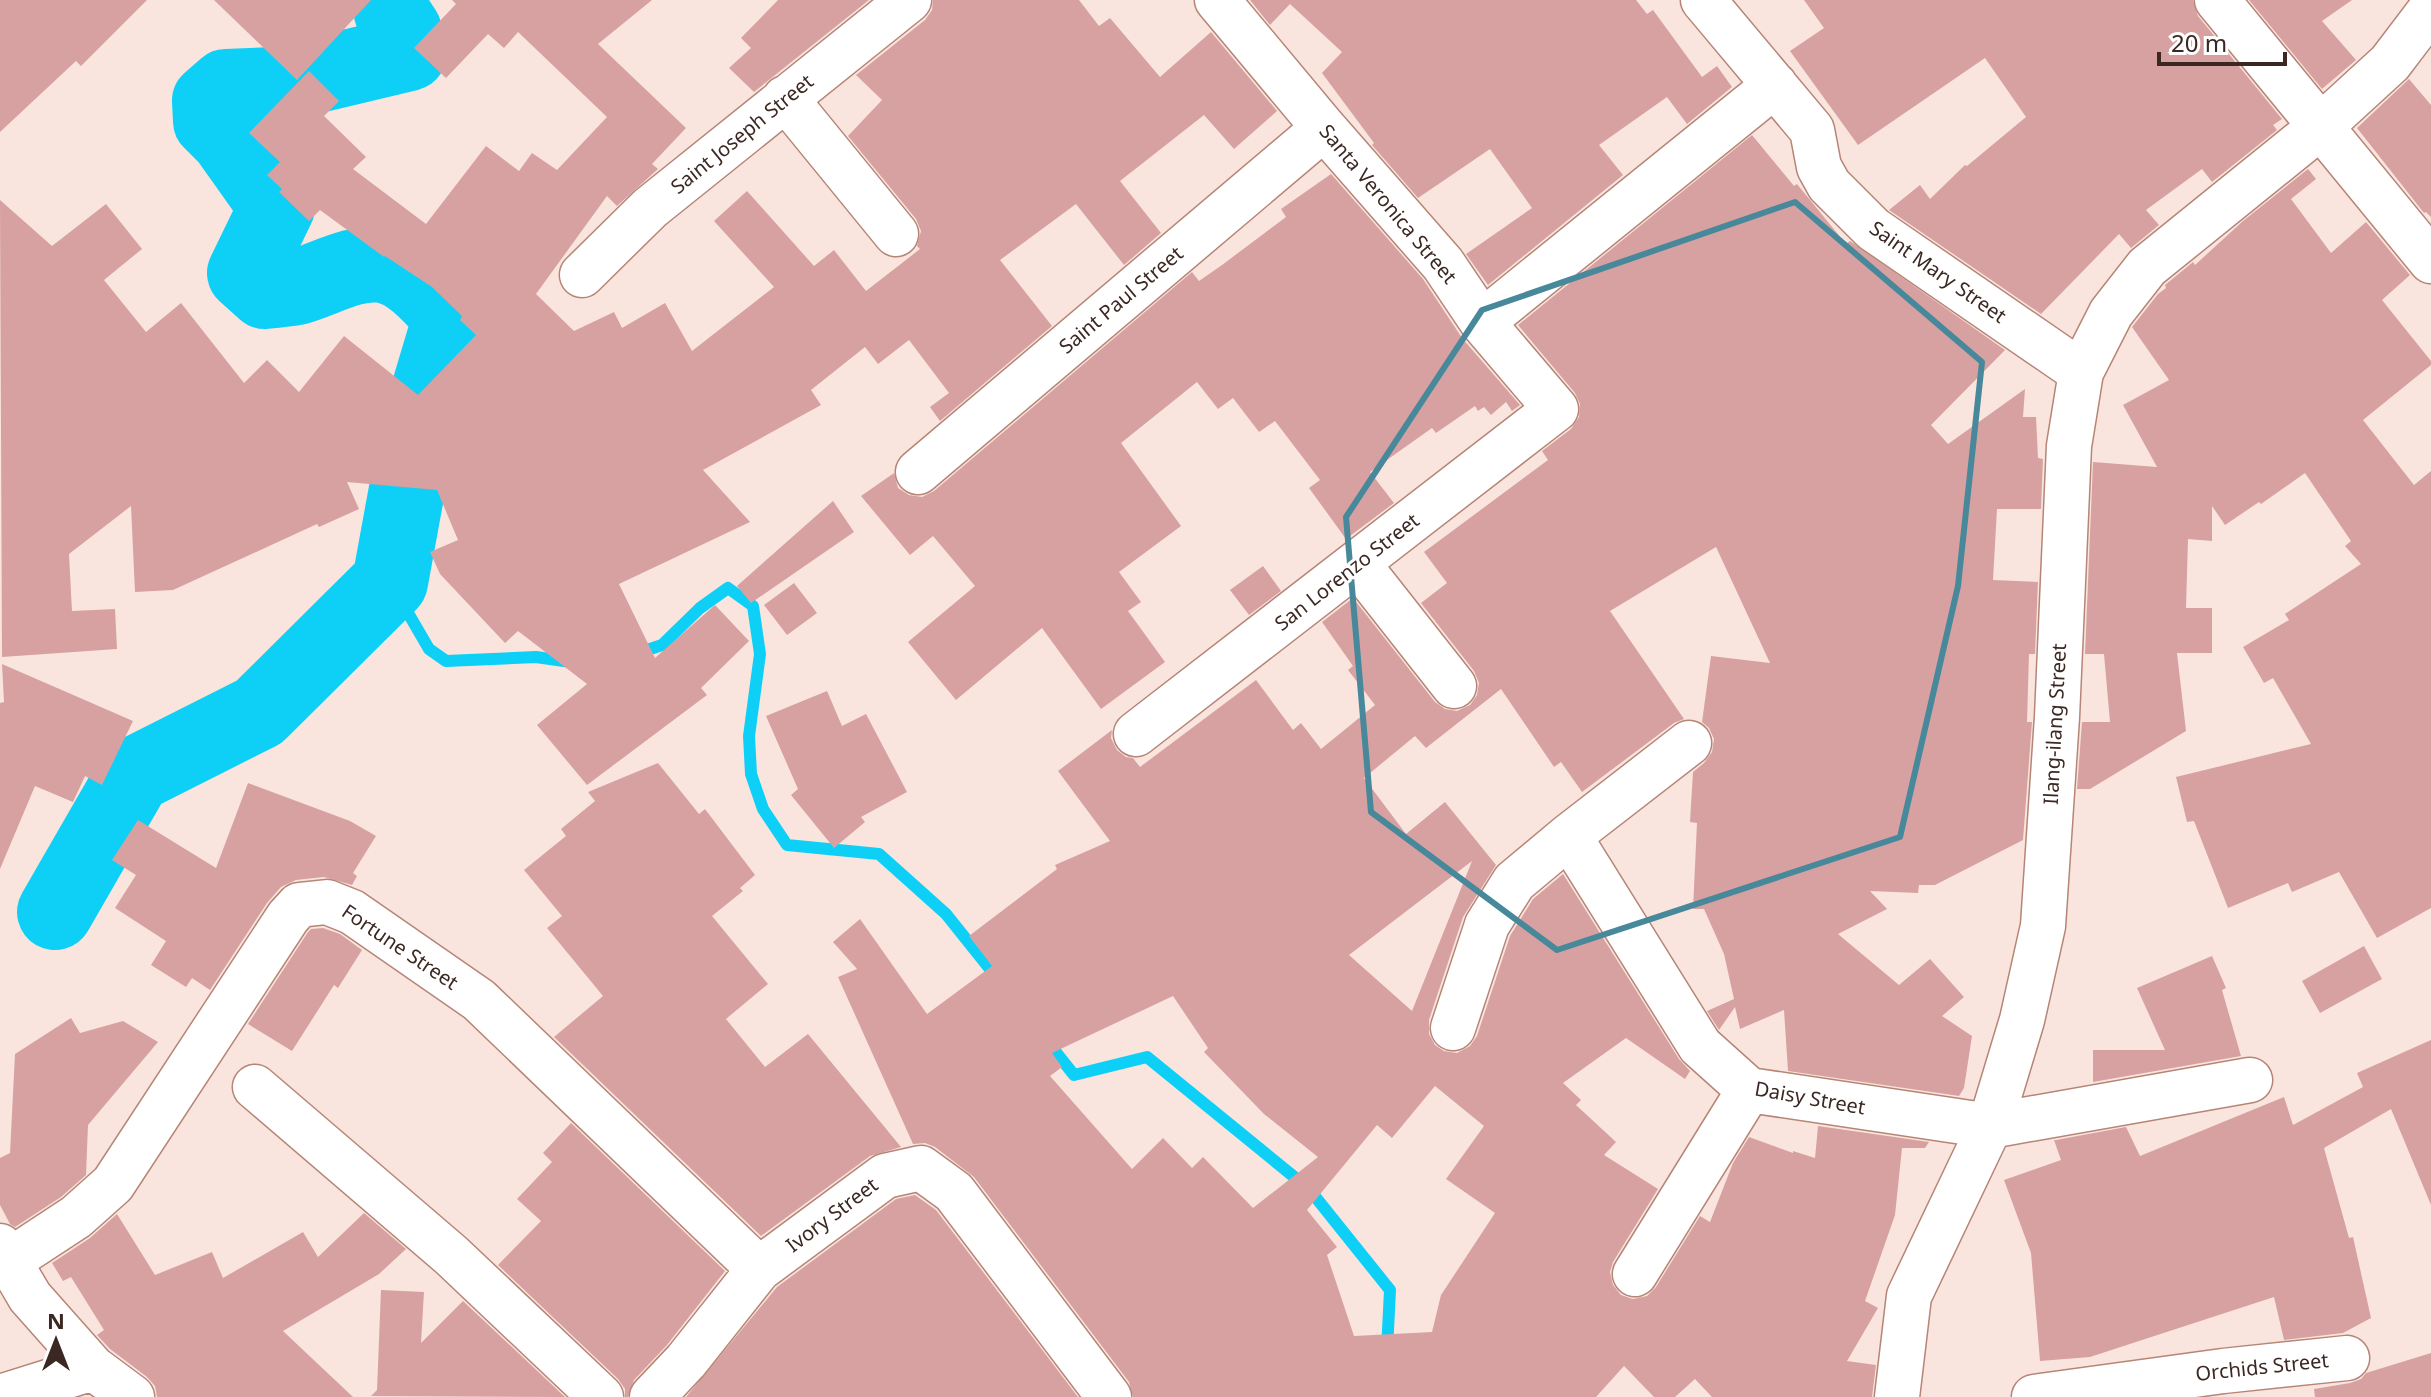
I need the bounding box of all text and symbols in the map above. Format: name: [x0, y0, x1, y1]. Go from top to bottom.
scale bar: [2159, 16, 2285, 66]
text: 20 m: [2171, 26, 2227, 59]
street label: Saint Joseph Street: [665, 68, 819, 200]
street label: Santa Veronica Street: [1314, 118, 1463, 289]
street label: Saint Mary Street: [1865, 214, 2012, 329]
street label: Saint Paul Street: [1053, 240, 1188, 359]
street label: San Lorenzo Street: [1269, 507, 1425, 637]
street label: Ilang-ilang Street: [2037, 643, 2072, 805]
street label: Fortune Street: [337, 898, 464, 996]
street label: Daisy Street: [1753, 1075, 1867, 1121]
street label: Ivory Street: [780, 1171, 883, 1258]
north arrow: [16, 1301, 96, 1381]
text: N: [47, 1305, 65, 1335]
street label: Orchids Street: [2194, 1346, 2330, 1387]

